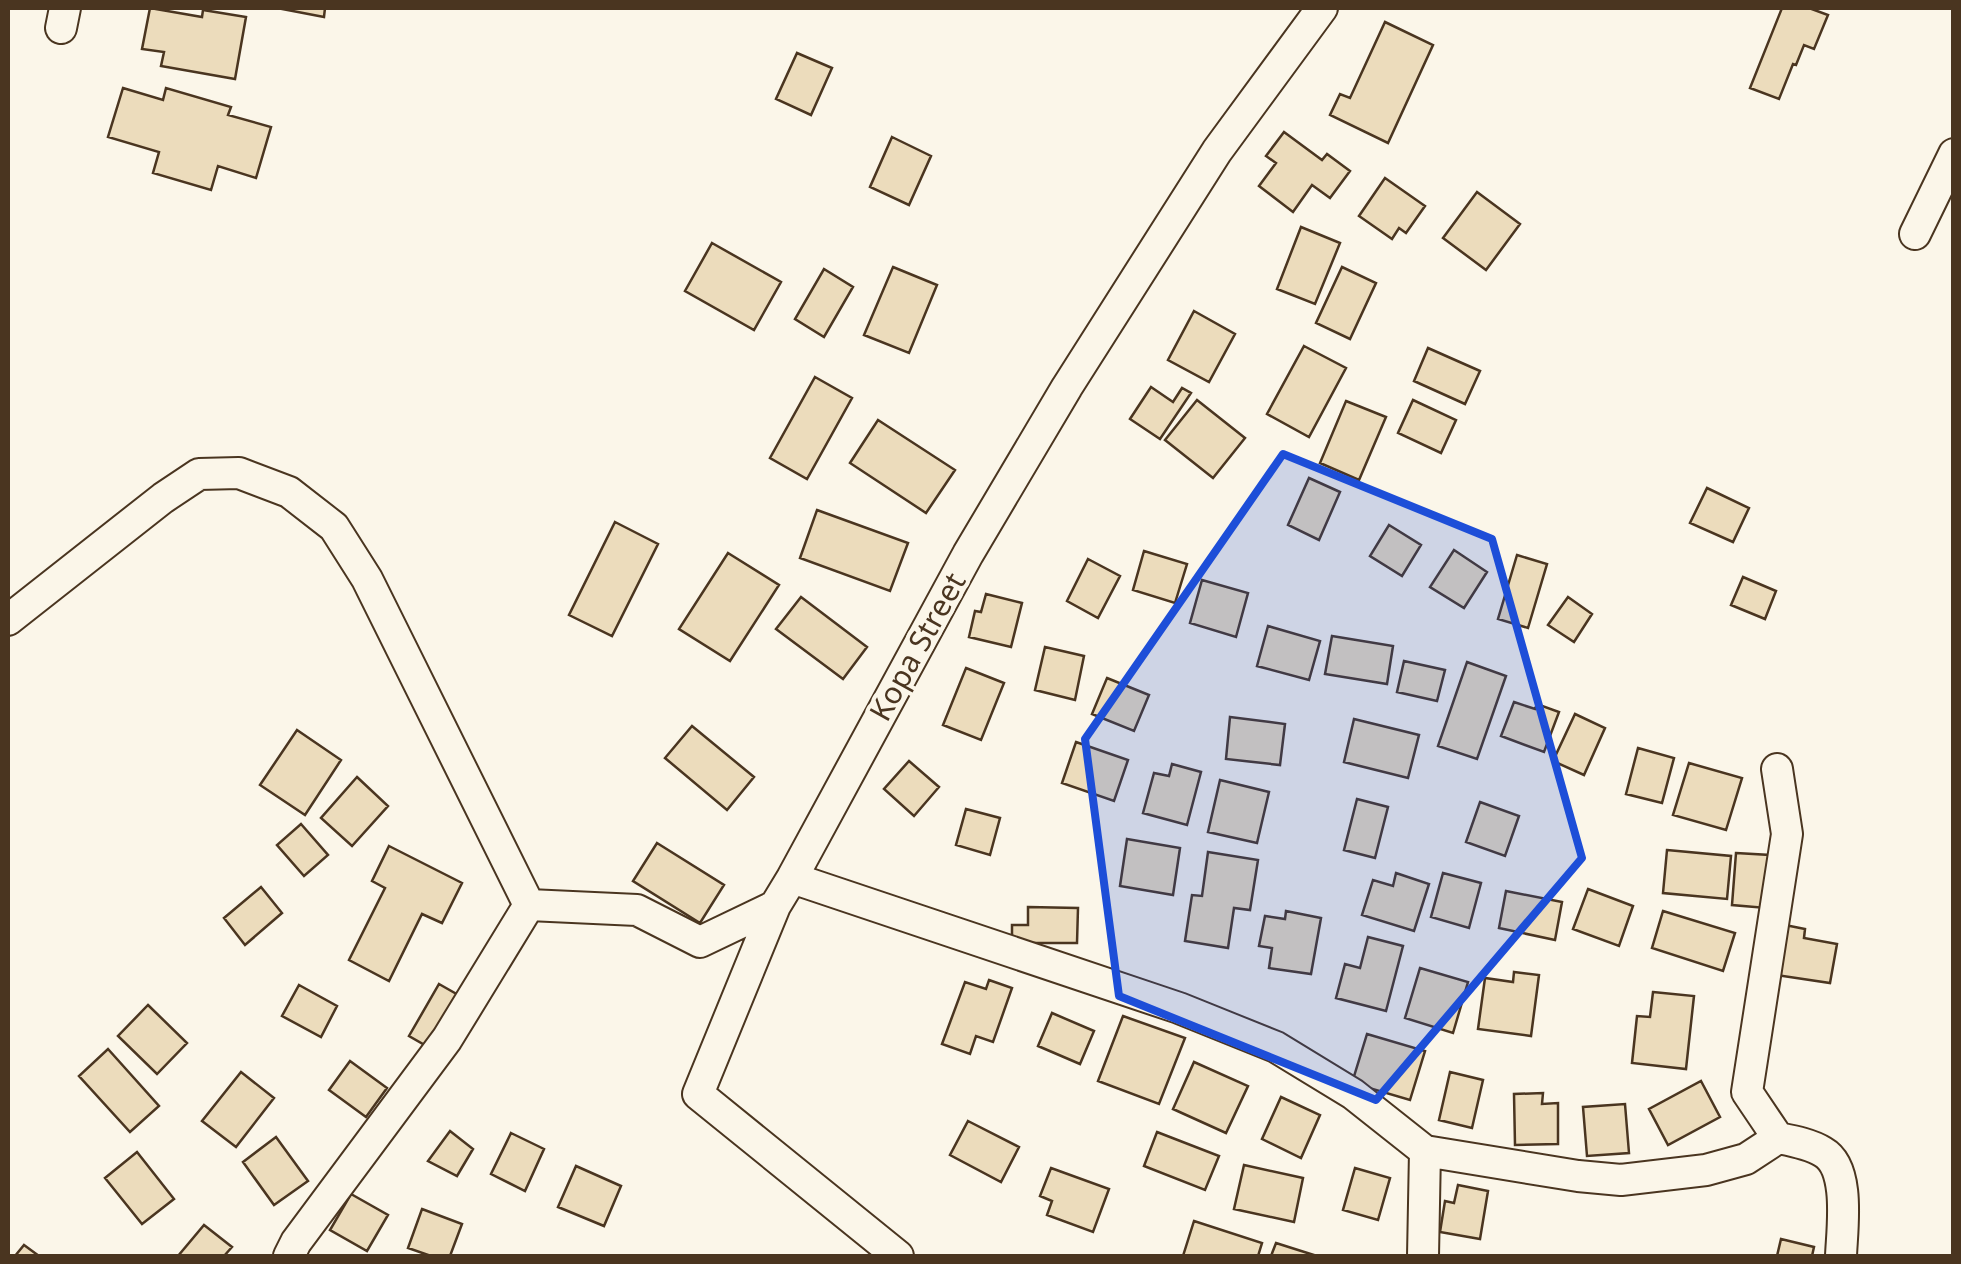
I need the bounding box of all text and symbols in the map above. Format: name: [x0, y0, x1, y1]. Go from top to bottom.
street label: Kopa Street: [859, 565, 974, 728]

